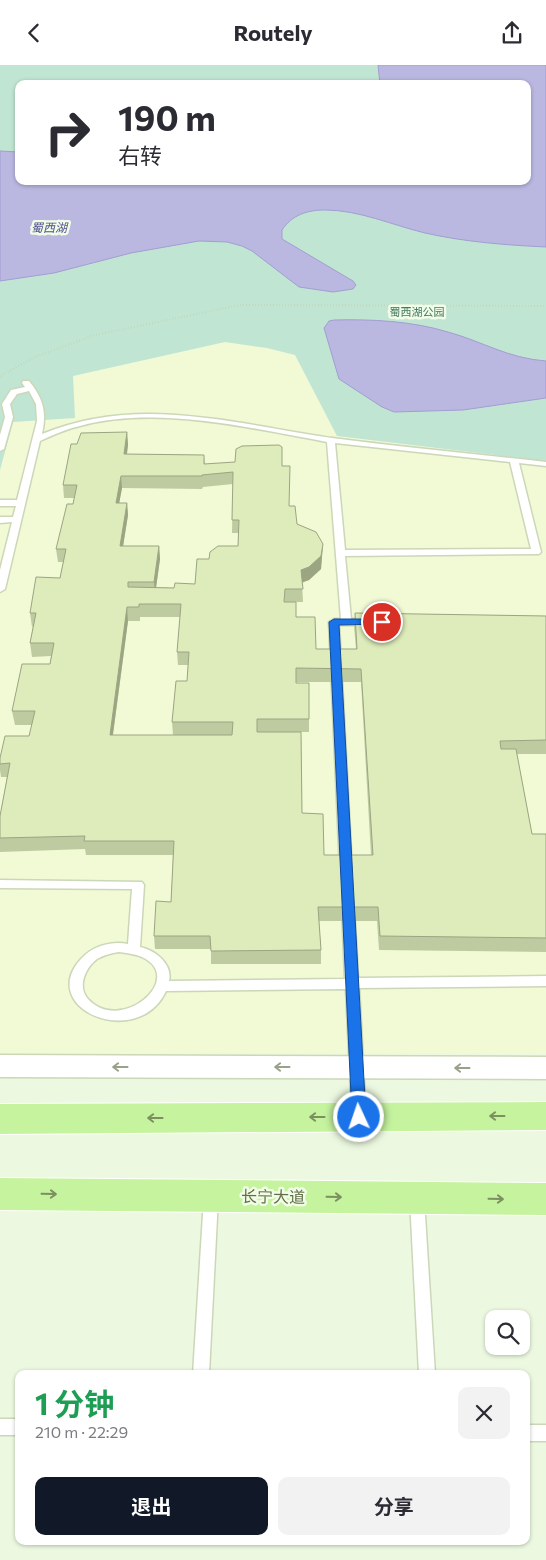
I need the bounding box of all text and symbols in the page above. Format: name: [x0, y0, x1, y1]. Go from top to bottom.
icon: back: [20, 19, 48, 47]
text: Routely: [234, 19, 312, 46]
icon: share: [498, 19, 526, 47]
text: 190 m: [118, 95, 216, 138]
icon: right: [35, 100, 100, 165]
text: 右转: [118, 142, 162, 169]
water label: 蜀西湖: [31, 220, 69, 234]
park label: 蜀西湖公园: [390, 305, 445, 318]
pin: [361, 601, 403, 643]
icon: arrive: [368, 608, 396, 636]
one-way arrow: [112, 1062, 128, 1072]
one-way arrow: [275, 1062, 291, 1072]
one-way arrow: [455, 1063, 471, 1073]
position arrow: [332, 1090, 384, 1142]
one-way arrow: [490, 1111, 506, 1121]
one-way arrow: [310, 1112, 326, 1122]
one-way arrow: [147, 1113, 164, 1123]
street label: 长宁大道: [241, 1186, 305, 1206]
one-way arrow: [40, 1189, 56, 1199]
one-way arrow: [325, 1192, 341, 1202]
one-way arrow: [488, 1194, 504, 1203]
map controls: [485, 1310, 530, 1355]
button: search: [485, 1310, 530, 1355]
text: 1 分钟: [35, 1384, 114, 1421]
button: close: [458, 1387, 510, 1439]
text: 210 m · 22:29: [35, 1422, 128, 1441]
button: 退出: [35, 1477, 268, 1535]
button: 分享: [278, 1477, 510, 1535]

